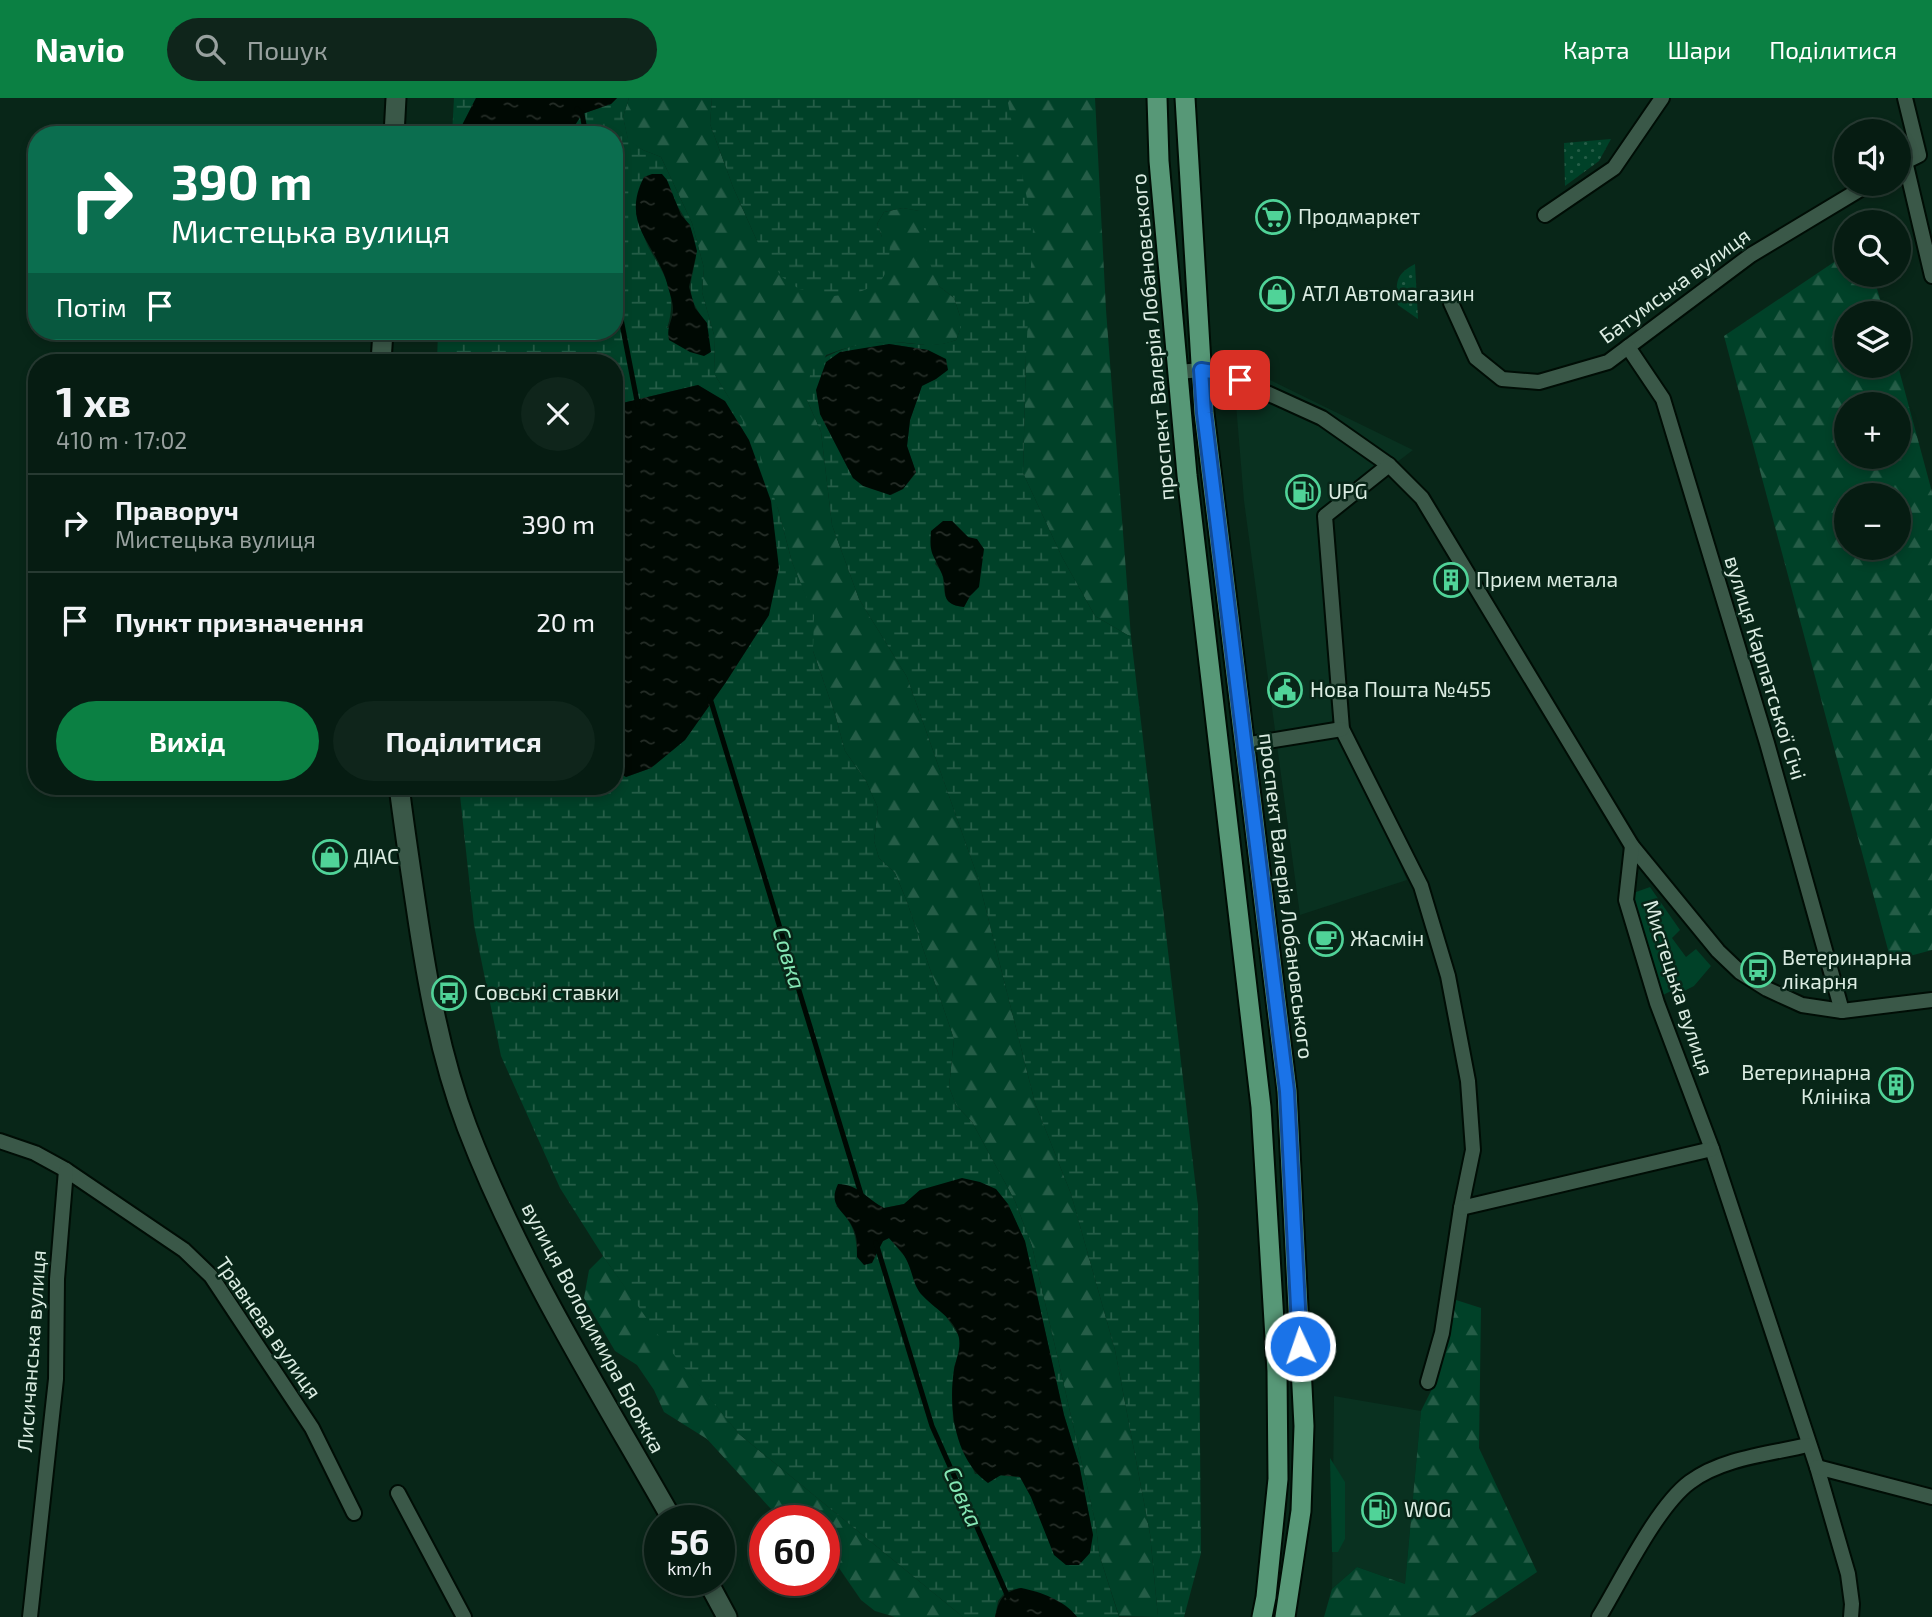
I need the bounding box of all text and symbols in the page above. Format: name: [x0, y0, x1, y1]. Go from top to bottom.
search box: [167, 18, 657, 81]
text: Navio: [35, 29, 125, 69]
icon: search: [191, 30, 229, 68]
text: Пошук: [247, 34, 328, 65]
text: Карта: [1563, 35, 1630, 64]
text: Шари: [1668, 35, 1731, 64]
text: Поділитися: [1769, 35, 1897, 64]
map controls: [1834, 119, 1911, 560]
button: sound: [1834, 119, 1911, 196]
text: 390 m: [171, 151, 312, 210]
icon: right: [56, 154, 147, 245]
street label: проспект Валерія Лобановського: [1125, 172, 1178, 502]
supermarket icon: Продмаркет: [1254, 198, 1292, 236]
place label: Продмаркет: [1298, 203, 1420, 228]
button: search: [1834, 210, 1911, 287]
text: Мистецька вулиця: [171, 211, 450, 249]
street label: Батумська вулиця: [1594, 222, 1755, 349]
shop icon: АТЛ Автомагазин: [1258, 275, 1296, 313]
place label: АТЛ Автомагазин: [1302, 280, 1475, 305]
icon: arrive: [141, 287, 179, 325]
text: Потім: [56, 291, 127, 322]
button: layers: [1834, 301, 1911, 378]
pin: [1210, 350, 1270, 410]
icon: arrive: [1221, 361, 1259, 399]
text: 1 хв: [56, 375, 131, 425]
button: close: [521, 377, 595, 451]
button: +: [1834, 392, 1911, 469]
text: 410 m · 17:02: [56, 426, 187, 454]
fuel station icon: UPG: [1284, 473, 1322, 511]
place label: UPG: [1328, 478, 1368, 503]
button: −: [1834, 483, 1911, 560]
text: Праворуч: [115, 494, 239, 525]
icon: right: [56, 504, 94, 542]
text: 390 m: [521, 508, 595, 539]
text: Мистецька вулиця: [115, 525, 316, 553]
street label: вулиця Карпатської Січі: [1719, 553, 1812, 783]
building icon: Прием метала: [1432, 561, 1470, 599]
place label: Прием метала: [1476, 566, 1618, 591]
icon: arrive: [56, 602, 94, 640]
text: Пункт призначення: [115, 606, 364, 637]
text: 20 m: [536, 606, 595, 637]
public building icon: Нова Пошта №455: [1266, 671, 1304, 709]
place label: Нова Пошта №455: [1310, 676, 1491, 701]
button: Вихід: [56, 701, 319, 781]
button: Поділитися: [333, 701, 595, 781]
street label: проспект Валерія Лобановського: [1255, 731, 1320, 1060]
shop icon: ДІАС: [311, 838, 349, 876]
place label: ДІАС: [354, 843, 399, 868]
street label: Мистецька вулиця: [1638, 896, 1720, 1079]
cafe icon: Жасмін: [1307, 920, 1345, 958]
water label: Совка: [767, 923, 813, 992]
place label: Жасмін: [1350, 925, 1424, 950]
place label: Ветеринарна лікарня: [1782, 944, 1912, 993]
bus stop icon: Ветеринарна лікарня: [1739, 951, 1777, 989]
bus stop icon: Совські ставки: [430, 974, 468, 1012]
place label: Совські ставки: [474, 979, 619, 1004]
place label: Ветеринарна Клініка: [1741, 1059, 1871, 1108]
building icon: Ветеринарна Клініка: [1877, 1066, 1915, 1104]
street label: вулиця Володимира Брожка: [517, 1198, 671, 1457]
street label: Лисичанська вулиця: [11, 1249, 51, 1453]
street label: Травнева вулиця: [210, 1251, 327, 1403]
position arrow: [1263, 1309, 1337, 1383]
water label: Совка: [938, 1462, 990, 1532]
fuel station icon: WOG: [1360, 1491, 1398, 1529]
place label: WOG: [1404, 1496, 1451, 1521]
speed limit sign: 60: [749, 1505, 840, 1596]
text: 56: [670, 1520, 709, 1562]
text: km/h: [667, 1557, 712, 1579]

